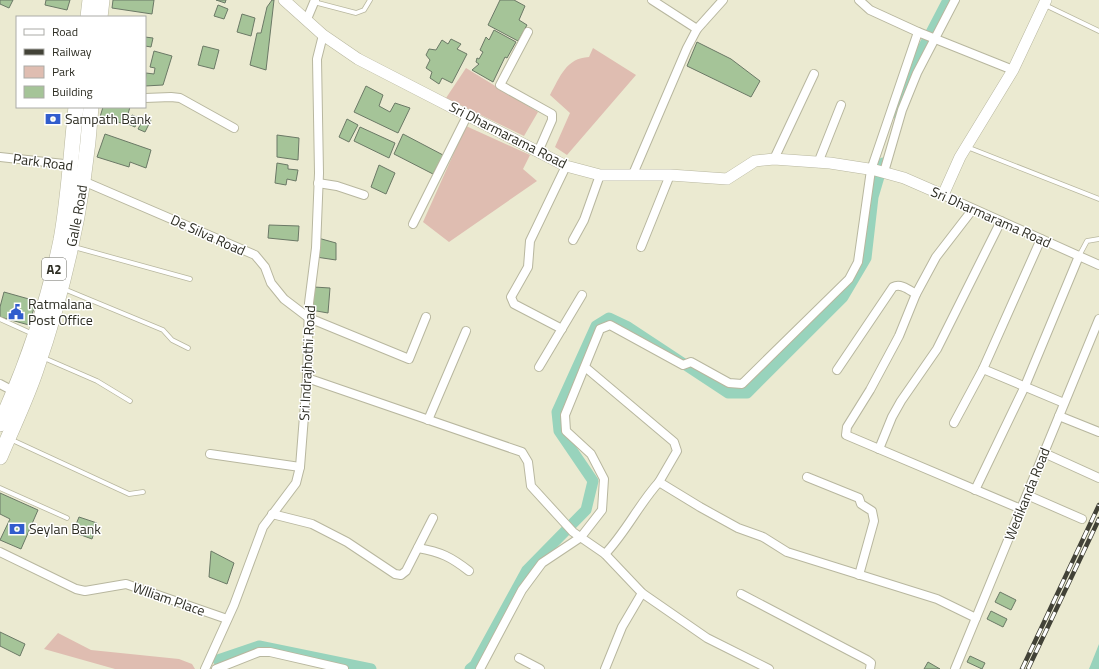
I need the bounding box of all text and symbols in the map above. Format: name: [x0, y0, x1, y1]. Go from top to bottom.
legend: [16, 16, 146, 108]
text: Road: [52, 22, 78, 41]
text: Railway: [52, 42, 92, 61]
text: Park: [52, 62, 75, 81]
text: Building: [52, 82, 93, 101]
street label: Sri Dharmarama Road: [446, 96, 571, 173]
place label: Sampath Bank: [65, 108, 151, 129]
bank icon: Sampath Bank: [44, 110, 62, 128]
street label: Park Road: [12, 147, 74, 176]
street label: Sri Dharmarama Road: [928, 181, 1055, 253]
street label: Galle Road: [60, 183, 92, 248]
street label: De Silva Road: [167, 209, 249, 260]
road number: A2: [42, 258, 66, 280]
place label: Ratmalana Post Office: [28, 293, 93, 330]
public building icon: Ratmalana Post Office: [7, 303, 25, 321]
street label: Sri Indrajhothi Road: [293, 305, 320, 421]
street label: Wedikanda Road: [998, 444, 1055, 543]
place label: Seylan Bank: [29, 518, 101, 539]
bank icon: Seylan Bank: [8, 520, 26, 538]
street label: Wlliam Place: [130, 576, 208, 621]

